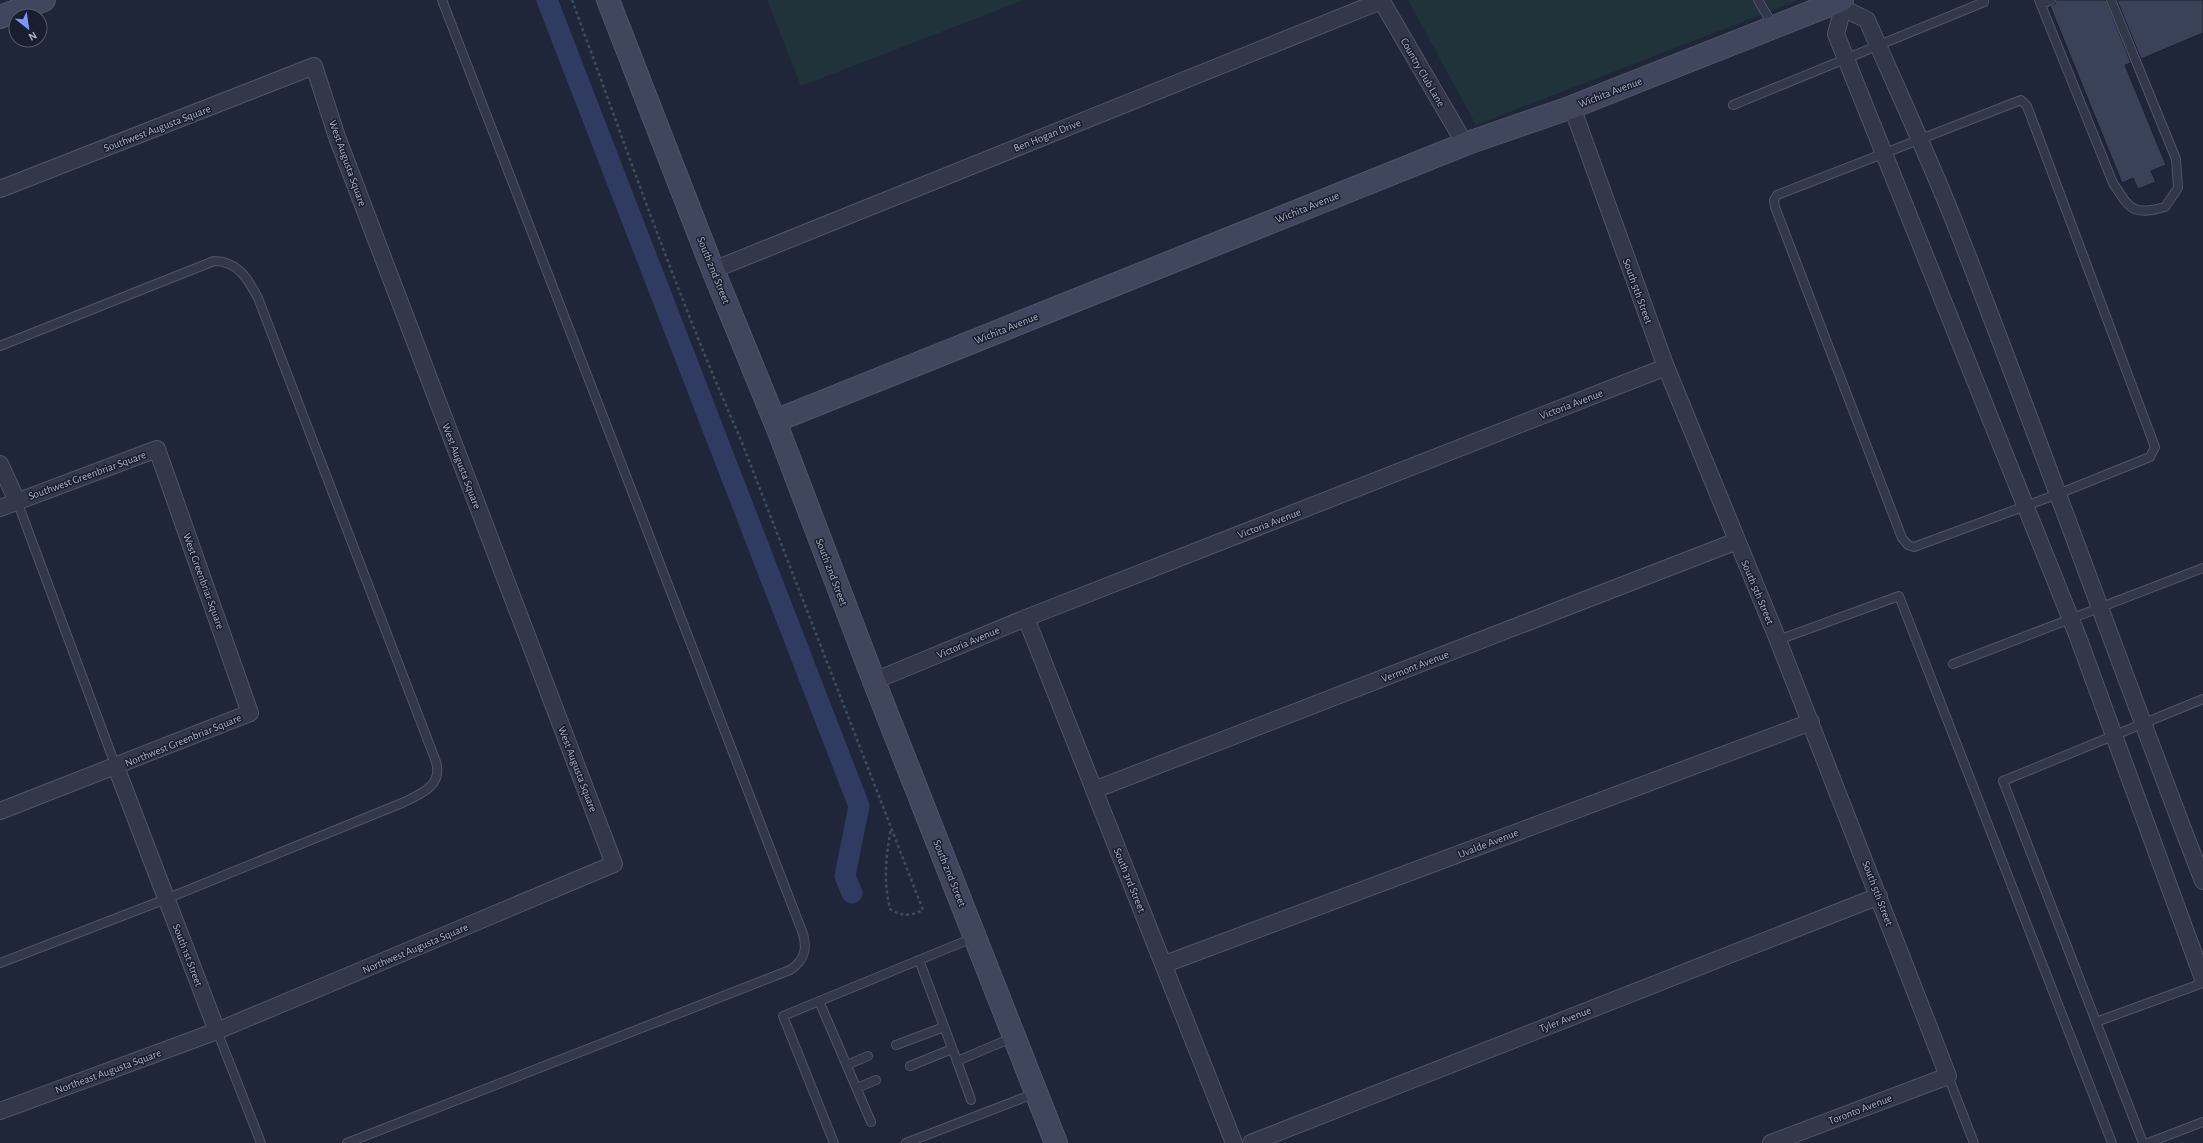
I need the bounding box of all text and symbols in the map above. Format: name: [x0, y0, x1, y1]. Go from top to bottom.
north arrow: [8, 8, 48, 48]
text: N: [27, 30, 39, 43]
street label: Country Club Lane: [1398, 36, 1447, 109]
street label: Wichita Avenue: [1577, 75, 1644, 110]
street label: Southwest Augusta Square: [102, 103, 212, 154]
street label: Ben Hogan Drive: [1012, 117, 1082, 154]
street label: West Augusta Square: [327, 119, 368, 208]
street label: Wichita Avenue: [1274, 190, 1341, 225]
street label: South 2nd Street: [695, 235, 732, 306]
street label: South 5th Street: [1621, 257, 1655, 326]
street label: Wichita Avenue: [973, 311, 1040, 346]
street label: Victoria Avenue: [1538, 387, 1604, 422]
street label: West Augusta Square: [440, 422, 483, 511]
street label: Southwest Greenbriar Square: [27, 449, 147, 502]
street label: Victoria Avenue: [1236, 506, 1302, 541]
street label: West Greenbriar Square: [181, 532, 226, 631]
street label: South 2nd Street: [814, 537, 850, 608]
street label: South 5th Street: [1739, 558, 1776, 626]
street label: Victoria Avenue: [935, 624, 1001, 661]
street label: Vermont Avenue: [1380, 649, 1451, 684]
street label: Northwest Greenbriar Square: [123, 712, 243, 769]
street label: West Augusta Square: [556, 725, 599, 814]
street label: Uvalde Avenue: [1456, 827, 1520, 860]
street label: South 2nd Street: [931, 838, 968, 909]
street label: South 3rd Street: [1112, 846, 1148, 914]
street label: South 5th Street: [1860, 859, 1895, 928]
street label: Northwest Augusta Square: [361, 921, 470, 976]
street label: South 1st Street: [171, 922, 205, 988]
street label: Tyler Avenue: [1538, 1005, 1593, 1034]
street label: Northeast Augusta Square: [54, 1047, 163, 1096]
street label: Toronto Avenue: [1827, 1092, 1893, 1127]

